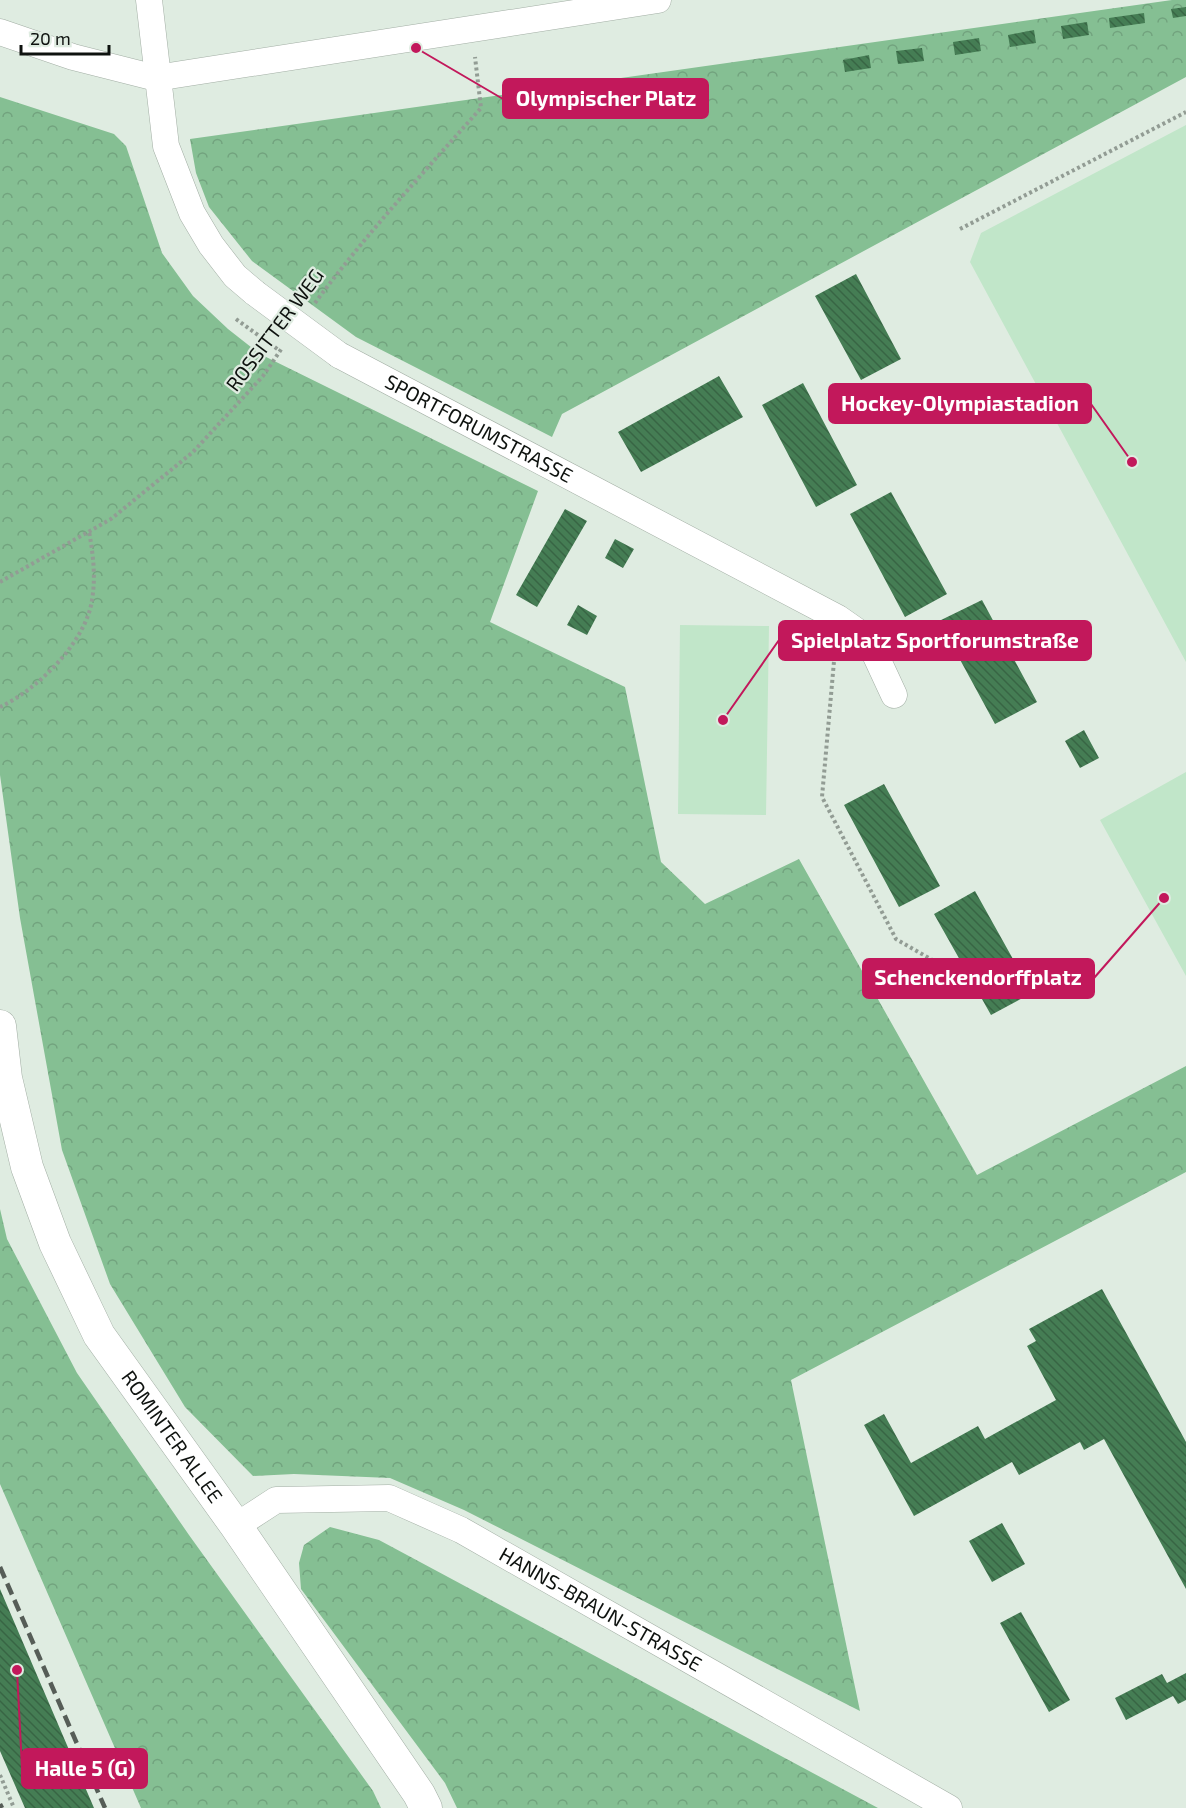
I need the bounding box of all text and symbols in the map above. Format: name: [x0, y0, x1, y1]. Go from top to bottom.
scale bar: [21, 18, 110, 56]
text: 20 m: [30, 27, 71, 49]
callout: Olympischer Platz: [503, 79, 708, 118]
text: Olympischer Platz: [516, 85, 696, 111]
street label: ROSSITTER WEG: [220, 263, 328, 395]
street label: SPORTFORUMSTRASSE: [381, 368, 577, 487]
callout: Hockey-Olympiastadion: [829, 384, 1091, 423]
text: Hockey-Olympiastadion: [841, 390, 1079, 416]
callout: Spielplatz Sportforumstraße: [779, 621, 1091, 660]
text: Spielplatz Sportforumstraße: [791, 627, 1079, 652]
callout: Schenckendorffplatz: [863, 959, 1094, 998]
text: Schenckendorffplatz: [874, 964, 1082, 989]
street label: ROMINTER ALLEE: [117, 1365, 228, 1507]
street label: HANNS-BRAUN-STRASSE: [496, 1541, 706, 1676]
callout: Halle 5 (G): [22, 1749, 147, 1788]
text: Halle 5 (G): [35, 1755, 135, 1780]

